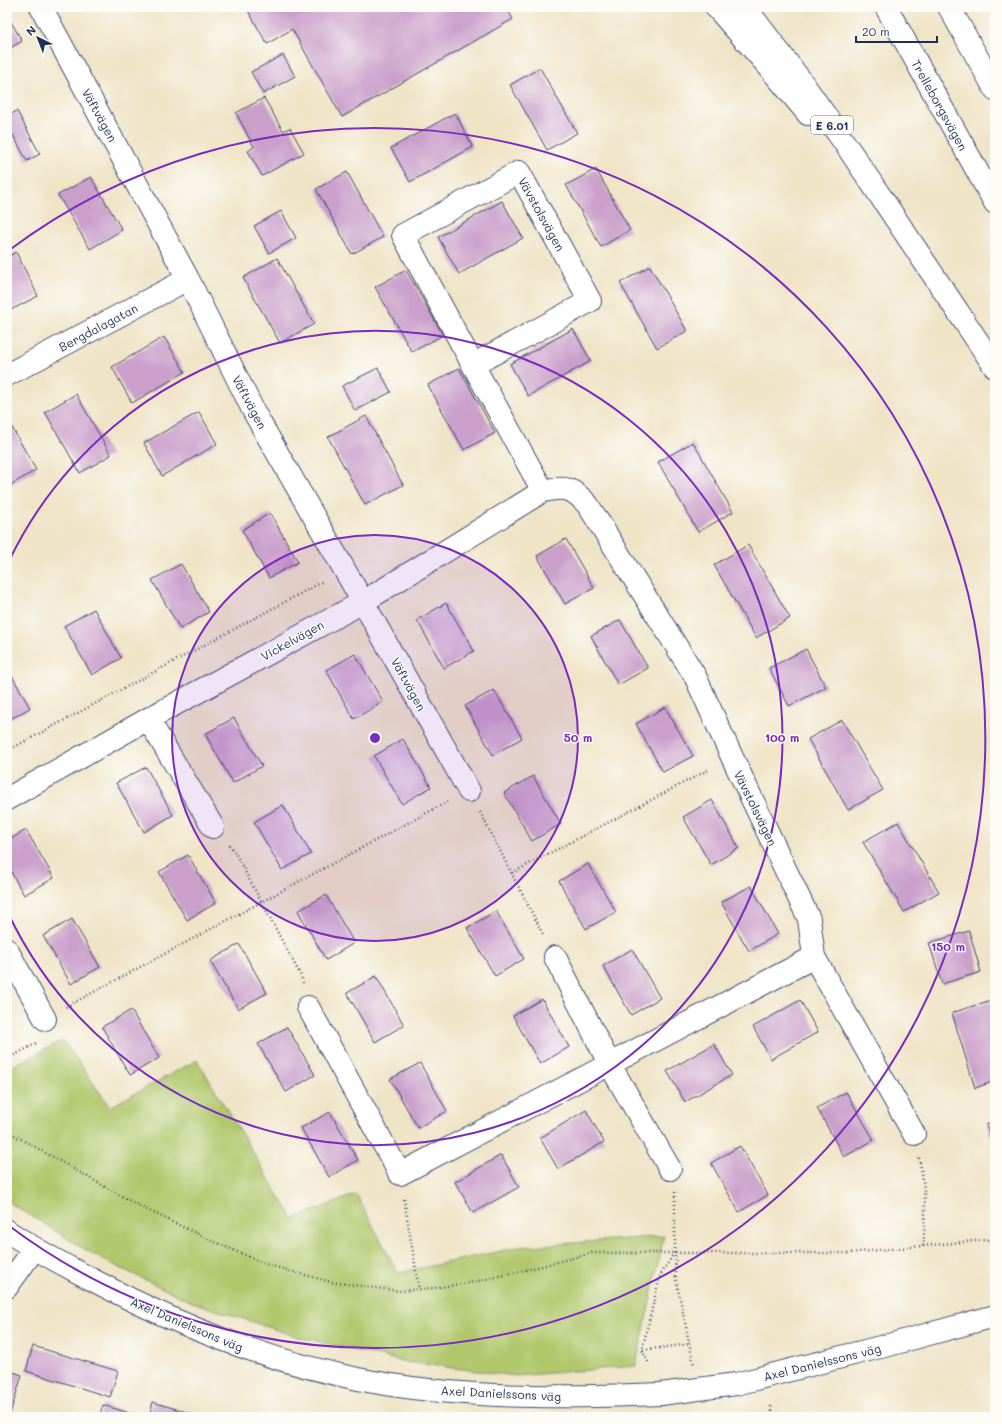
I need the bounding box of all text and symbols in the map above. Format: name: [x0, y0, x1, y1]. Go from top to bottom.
north arrow: [18, 18, 58, 58]
scale bar: [856, 18, 937, 44]
text: N: [23, 22, 39, 39]
text: 20 m: [862, 23, 890, 39]
street label: Trelleborgsvägen: [908, 57, 972, 153]
street label: Väftvägen: [79, 86, 121, 144]
road number: E 6.01: [811, 116, 853, 134]
street label: Vävstolsvägen: [515, 174, 569, 254]
street label: Bergdalagatan: [56, 299, 140, 355]
street label: Väftvägen: [229, 372, 271, 432]
street label: Vickelvägen: [258, 616, 326, 664]
street label: Väftvägen: [388, 655, 430, 713]
text: 50 m: [564, 729, 592, 745]
text: 100 m: [765, 729, 799, 745]
centre of rings: [368, 731, 382, 745]
street label: Vävstolsvägen: [731, 768, 781, 848]
text: 150 m: [931, 938, 965, 954]
street label: Axel Danielssons väg: [128, 1293, 246, 1355]
street label: Axel Danielssons väg: [762, 1340, 882, 1384]
street label: Axel Danielssons väg: [440, 1382, 562, 1404]

